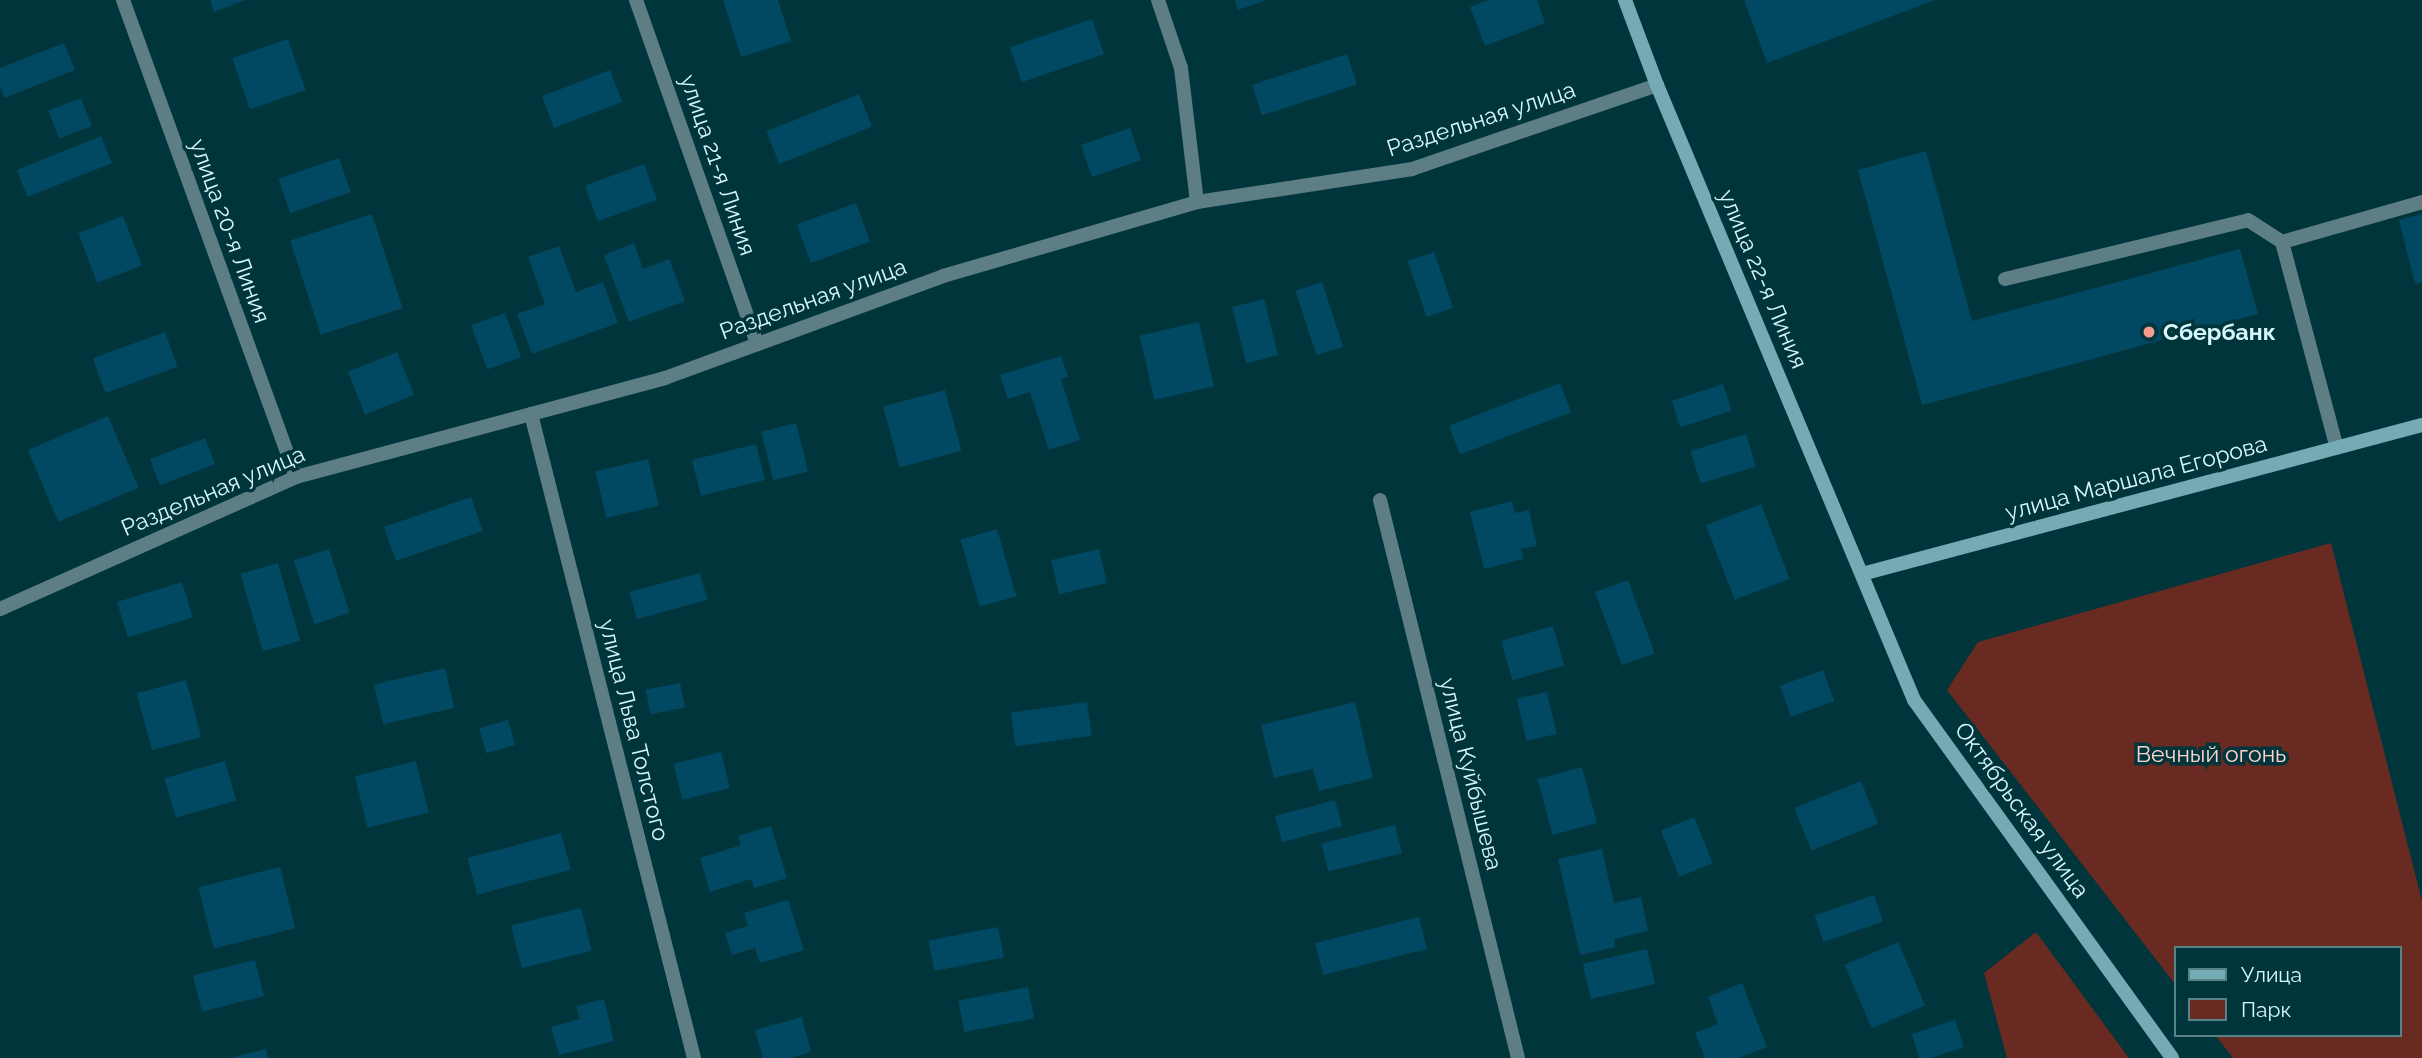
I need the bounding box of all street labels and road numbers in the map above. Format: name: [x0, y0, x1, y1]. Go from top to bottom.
street label: улица 21-я Линия: [674, 71, 762, 259]
street label: Раздельная улица: [1383, 75, 1579, 163]
street label: улица 20-я Линия: [184, 135, 276, 327]
street label: улица 22-я Линия: [1713, 185, 1813, 373]
street label: Раздельная улица: [716, 252, 910, 346]
street label: улица Маршала Егорова: [2002, 430, 2270, 526]
street label: Раздельная улица: [117, 440, 309, 542]
street label: улица Льва Толстого: [593, 616, 675, 844]
street label: улица Куйбышева: [1434, 675, 1508, 873]
street label: Октябрьская улица: [1949, 716, 2095, 904]

